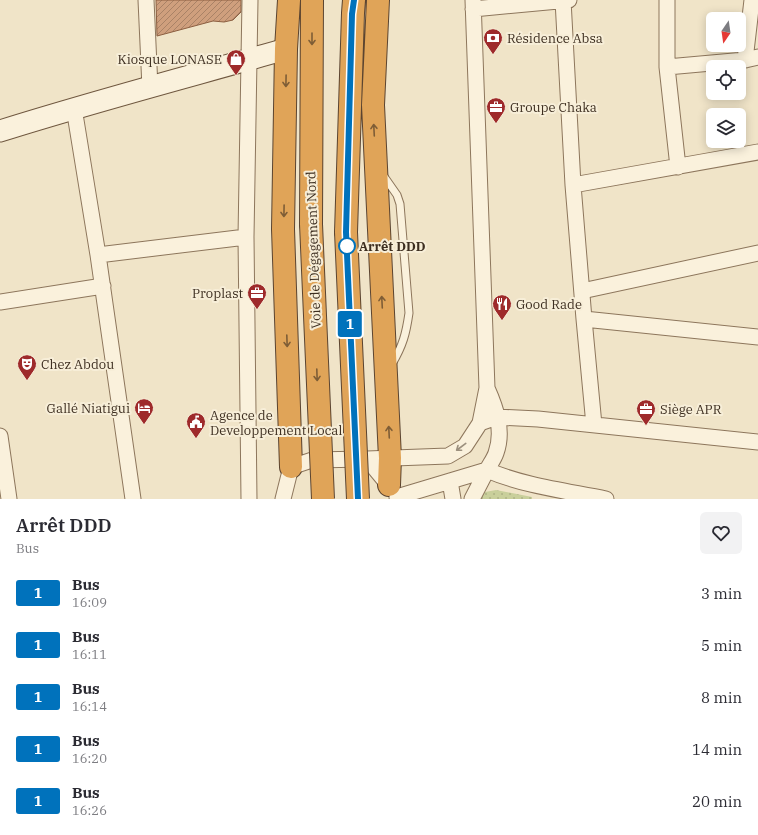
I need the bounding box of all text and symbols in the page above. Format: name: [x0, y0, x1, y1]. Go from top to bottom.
north arrow: [706, 12, 746, 52]
map controls: [706, 12, 746, 148]
bank icon: Résidence Absa: [482, 27, 504, 55]
place label: Résidence Absa: [507, 30, 603, 47]
one-way arrow: [308, 32, 316, 45]
shop icon: Kiosque LONASE: [225, 48, 247, 76]
place label: Kiosque LONASE: [118, 51, 222, 68]
button: locate: [706, 60, 746, 100]
one-way arrow: [282, 74, 290, 87]
office icon: Groupe Chaka: [485, 96, 507, 124]
place label: Groupe Chaka: [510, 99, 597, 116]
button: layers: [706, 108, 746, 148]
one-way arrow: [370, 124, 377, 137]
street label: Voie de Dégagement Nord: [302, 171, 325, 329]
one-way arrow: [280, 204, 288, 217]
marker: Arrêt DDD: [338, 237, 356, 255]
place label: Arrêt DDD: [359, 238, 426, 255]
office icon: Proplast: [246, 282, 268, 310]
place label: Proplast: [192, 285, 243, 302]
restaurant icon: Good Rade: [491, 293, 513, 321]
one-way arrow: [379, 296, 386, 309]
place label: Good Rade: [516, 296, 582, 313]
line badge: 1: [337, 311, 363, 337]
text: 1: [346, 315, 354, 333]
one-way arrow: [283, 334, 291, 347]
theatre icon: Chez Abdou: [16, 353, 38, 381]
place label: Chez Abdou: [41, 356, 114, 373]
one-way arrow: [314, 368, 321, 381]
hotel icon: Gallé Niatigui: [133, 397, 155, 425]
office icon: Siège APR: [635, 398, 657, 426]
place label: Gallé Niatigui: [47, 400, 130, 417]
place label: Siège APR: [660, 401, 722, 418]
place label: Agence de Developpement Local: [210, 407, 342, 439]
public building icon: Agence de Developpement Local: [185, 411, 207, 439]
one-way arrow: [385, 426, 392, 439]
one-way arrow: [456, 443, 467, 452]
button: heart: [700, 512, 742, 554]
text: Arrêt DDD: [16, 513, 112, 537]
text: Bus: [16, 540, 39, 557]
text: Bus: [72, 575, 100, 594]
text: 1: [34, 584, 42, 602]
text: 3 min: [701, 584, 742, 603]
text: 16:09: [72, 594, 107, 611]
text: Bus: [72, 627, 100, 646]
text: 1: [34, 636, 42, 654]
text: 5 min: [701, 636, 742, 655]
text: 16:11: [72, 646, 107, 663]
text: Bus: [72, 679, 100, 698]
text: 1: [34, 688, 42, 706]
text: 8 min: [701, 688, 742, 707]
text: 16:14: [72, 698, 107, 715]
text: Bus: [72, 731, 100, 750]
text: 1: [34, 740, 42, 758]
text: 14 min: [692, 740, 742, 759]
text: 16:20: [72, 750, 107, 767]
text: Bus: [72, 783, 100, 802]
text: 1: [34, 792, 42, 810]
text: 20 min: [692, 792, 742, 811]
text: 16:26: [72, 802, 107, 819]

